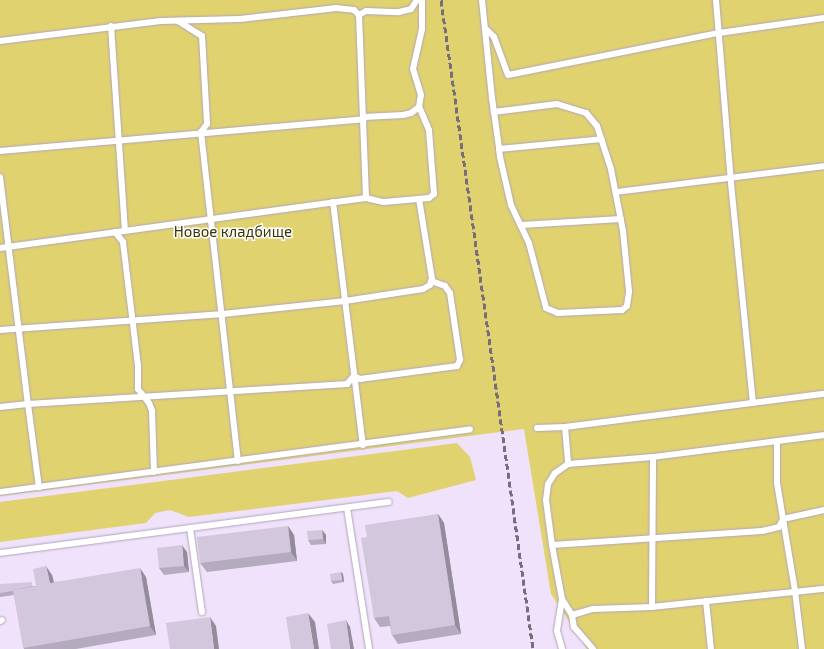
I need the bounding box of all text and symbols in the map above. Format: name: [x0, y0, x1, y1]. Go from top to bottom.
park label: Новое кладбище: [174, 223, 292, 241]

